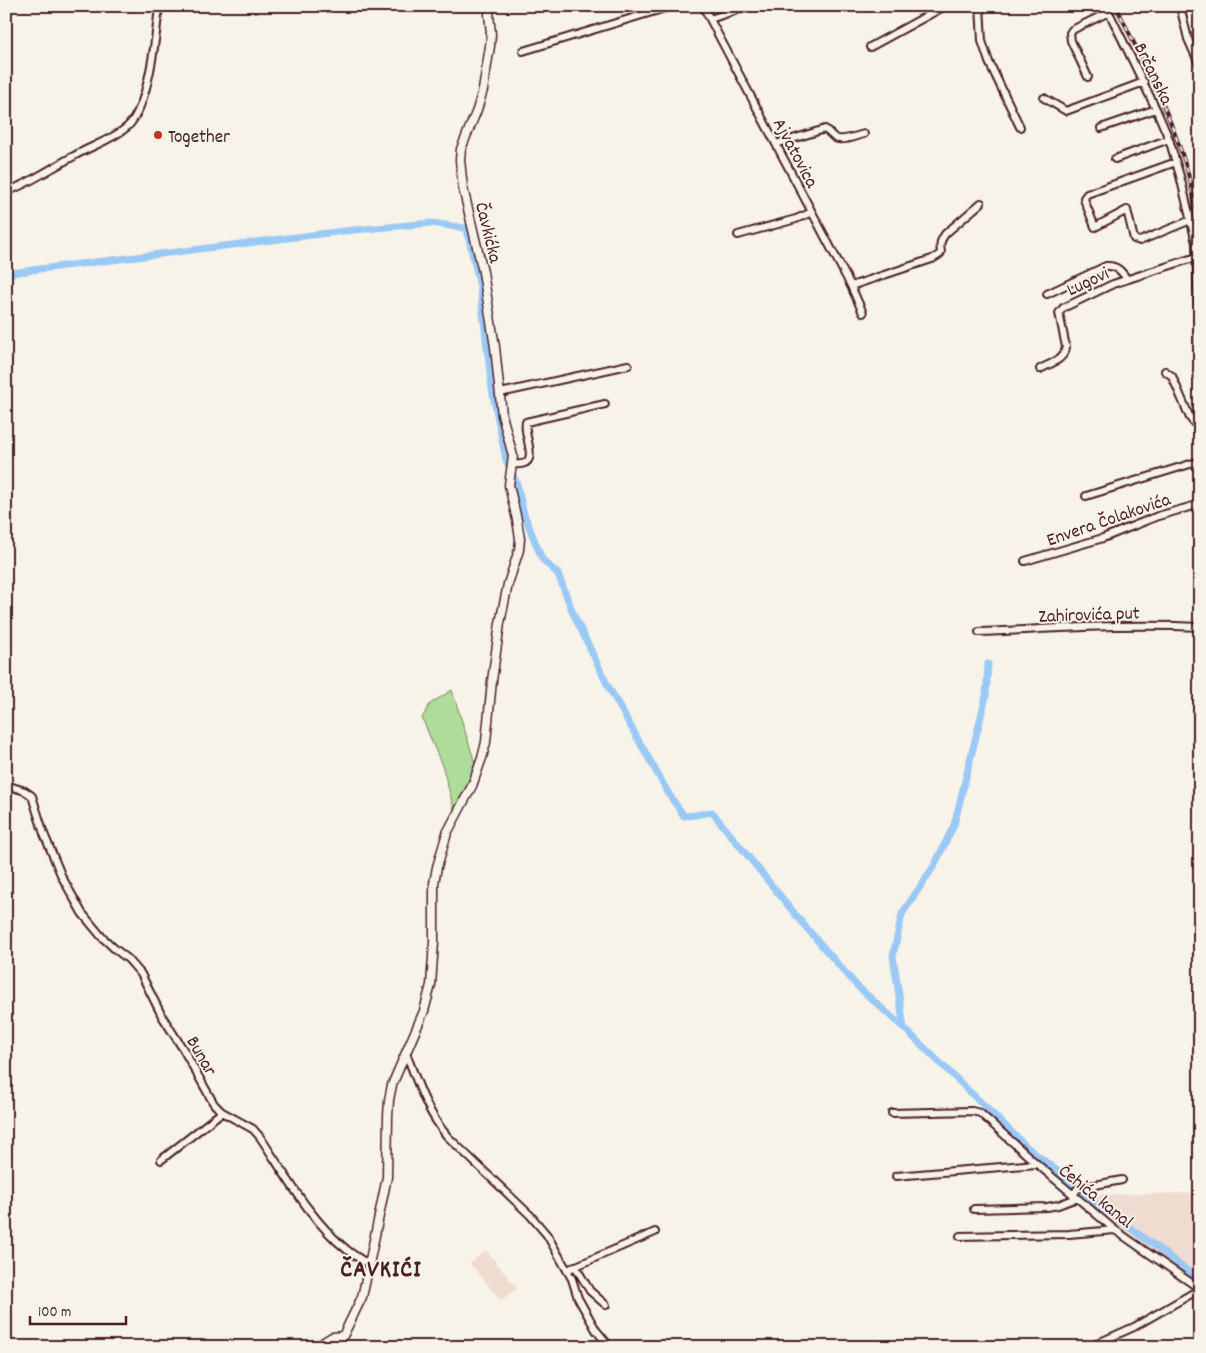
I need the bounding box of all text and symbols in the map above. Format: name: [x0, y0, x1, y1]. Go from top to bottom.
street label: Brčanska: [1125, 39, 1179, 111]
street label: Ajvatovica: [764, 114, 824, 194]
place label: Together: [168, 125, 230, 152]
marker: Together: [152, 129, 164, 141]
street label: Čavkićka: [466, 200, 507, 267]
street label: Lugovi: [1063, 261, 1115, 305]
street label: Envera Čolakovića: [1044, 487, 1176, 555]
street label: Zahirovića put: [1038, 601, 1140, 632]
street label: Bunar: [178, 1032, 222, 1082]
street label: Ćehića kanal: [1051, 1159, 1139, 1237]
district label: ČAVKIĆI: [340, 1254, 422, 1288]
scale bar: [30, 1293, 126, 1325]
text: 100 m: [38, 1302, 71, 1324]

